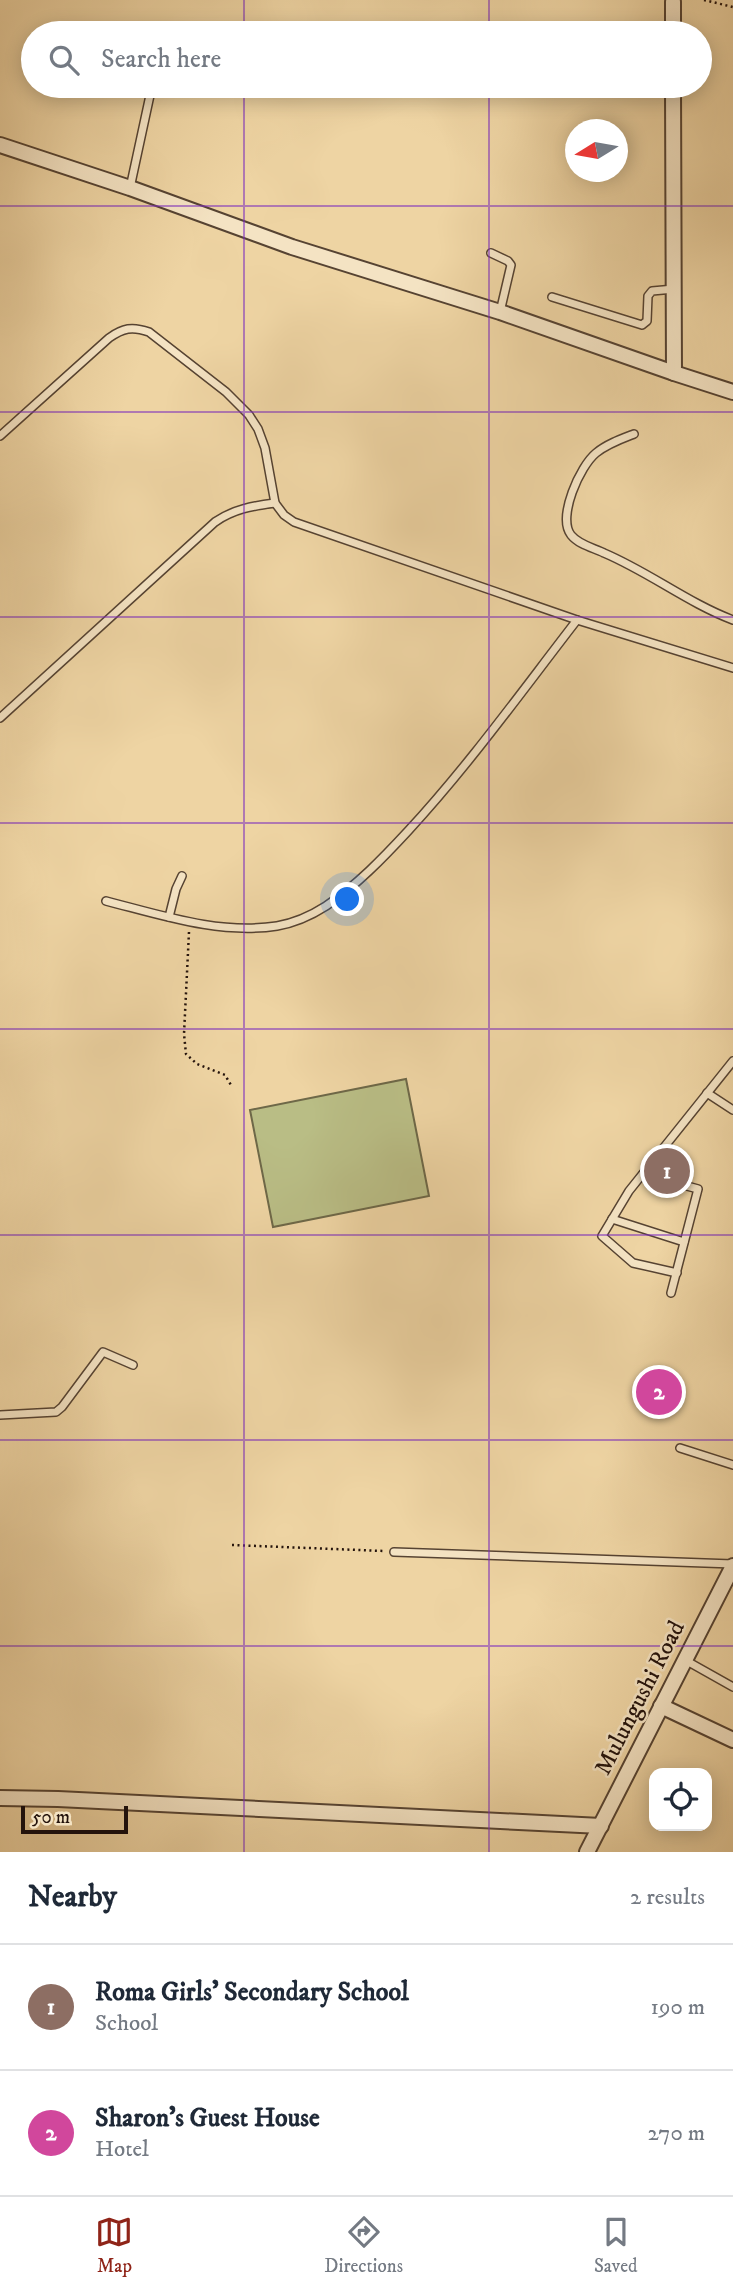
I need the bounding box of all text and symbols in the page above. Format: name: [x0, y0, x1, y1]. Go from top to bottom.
search box: [21, 21, 712, 98]
icon: search: [45, 41, 83, 79]
text: Search here: [101, 43, 221, 76]
north arrow: [565, 119, 628, 182]
your location: [330, 882, 364, 916]
pin: 1: [644, 1145, 690, 1197]
pin: 2: [636, 1366, 682, 1418]
street label: Mulungushi Road: [588, 1616, 692, 1780]
map controls: [649, 1768, 712, 1831]
button: locate: [649, 1768, 712, 1831]
scale bar: [21, 1803, 128, 1835]
text: 50 m: [32, 1806, 70, 1829]
text: Nearby: [28, 1879, 117, 1916]
text: 2 results: [630, 1883, 705, 1912]
text: Roma Girls' Secondary School: [95, 1976, 409, 2009]
text: 1: [47, 1993, 55, 2022]
text: 190 m: [651, 1993, 705, 2022]
text: School: [95, 2009, 158, 2038]
text: Sharon's Guest House: [95, 2102, 320, 2135]
text: 2: [45, 2119, 57, 2148]
text: 270 m: [648, 2119, 705, 2148]
text: Hotel: [95, 2135, 149, 2164]
tab: Map: [95, 2213, 133, 2278]
tab: Directions: [324, 2213, 403, 2278]
tab: Saved: [594, 2213, 638, 2278]

